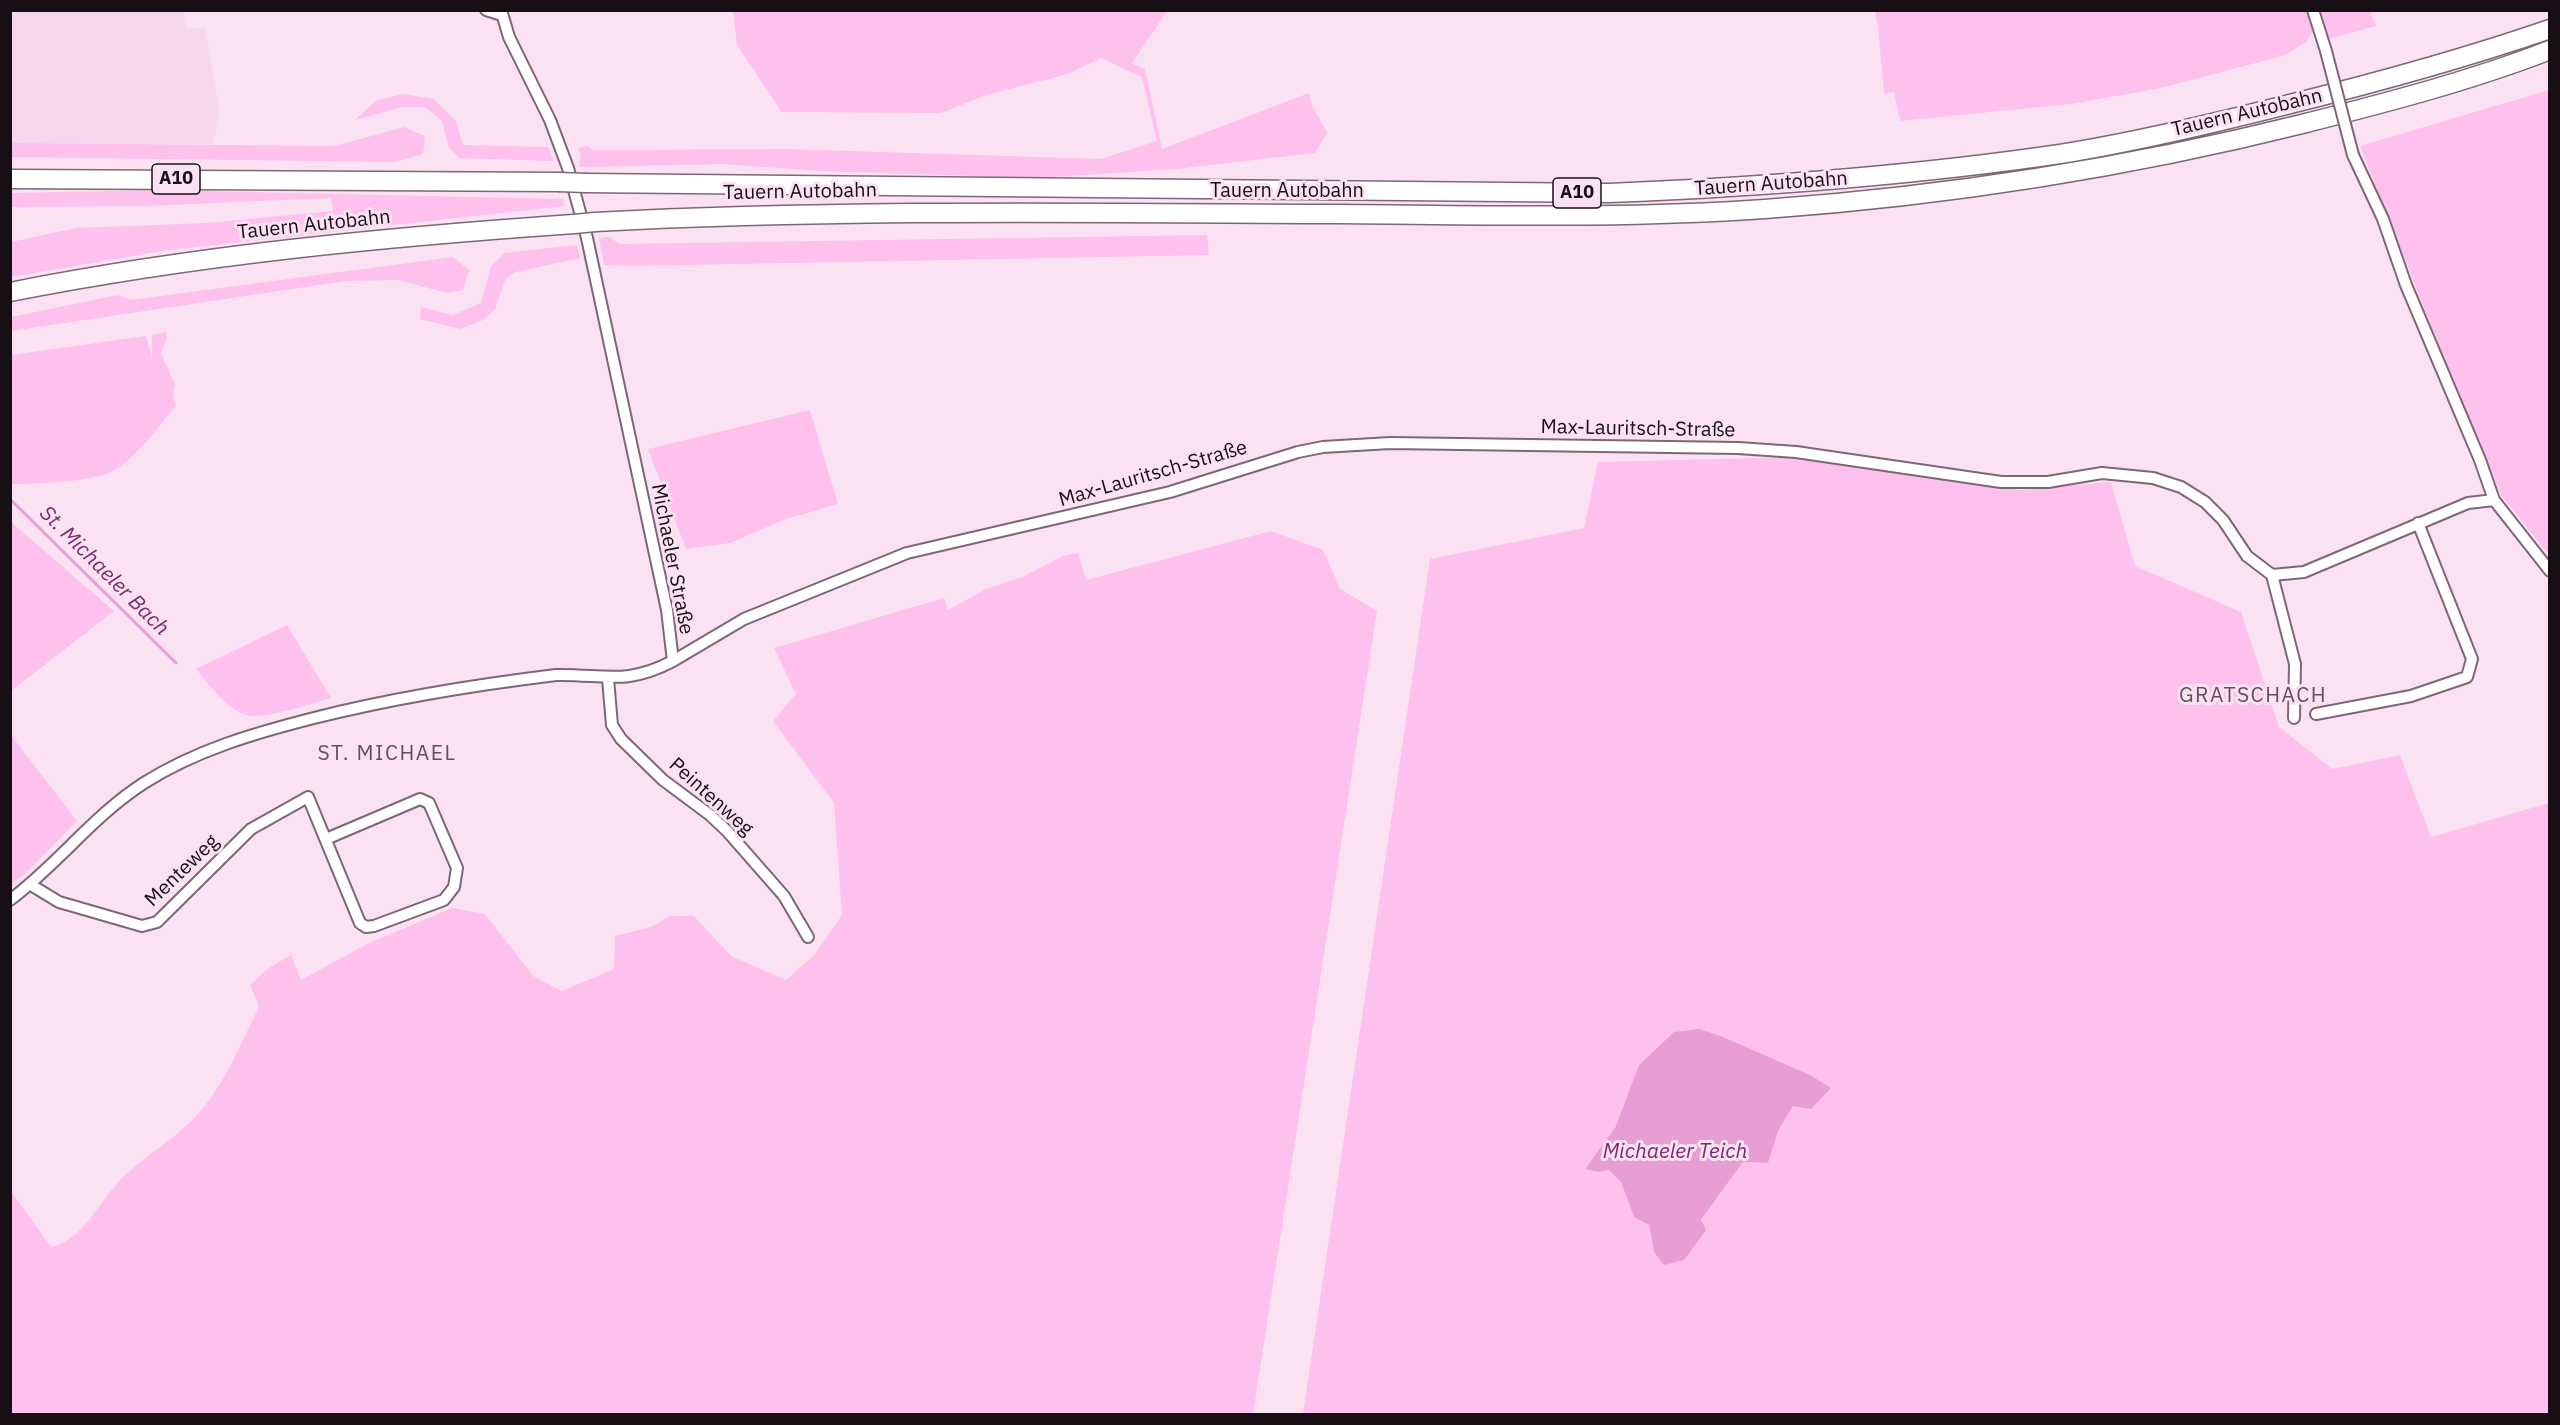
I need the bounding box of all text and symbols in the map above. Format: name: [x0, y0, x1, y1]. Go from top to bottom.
street label: Tauern Autobahn: [2169, 84, 2325, 142]
road number: A10: [152, 164, 200, 194]
street label: Tauern Autobahn: [1693, 167, 1849, 201]
road number: A10: [1553, 178, 1601, 208]
street label: Tauern Autobahn: [723, 179, 877, 205]
street label: Tauern Autobahn: [1210, 179, 1364, 203]
street label: Tauern Autobahn: [236, 205, 392, 245]
street label: Max-Lauritsch-Straße: [1540, 415, 1736, 443]
street label: Max-Lauritsch-Straße: [1056, 436, 1250, 512]
street label: Michaeler Straße: [646, 482, 698, 636]
water label: St. Michaeler Bach: [34, 501, 174, 641]
district label: GRATSCHACH: [2179, 683, 2327, 709]
district label: ST. MICHAEL: [318, 741, 456, 767]
street label: Peintenweg: [664, 753, 758, 841]
street label: Menteweg: [140, 830, 224, 912]
water label: Michaeler Teich: [1603, 1139, 1747, 1165]

